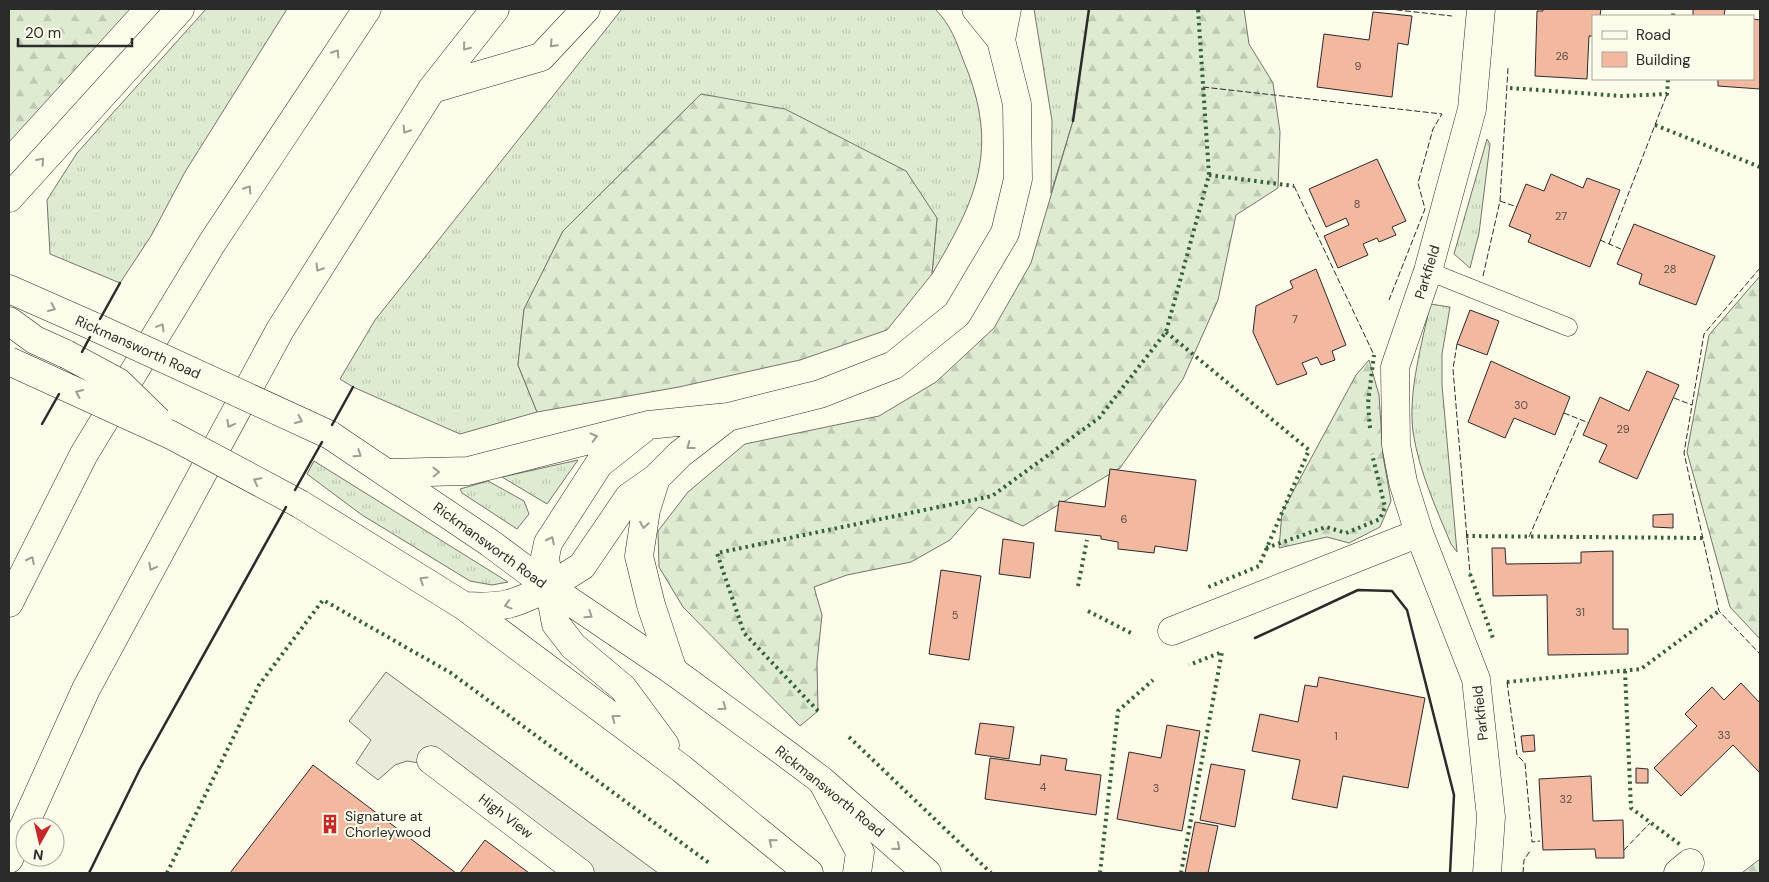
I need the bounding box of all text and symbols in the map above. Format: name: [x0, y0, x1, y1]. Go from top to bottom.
scale bar: [18, 15, 131, 47]
legend: [1592, 15, 1754, 80]
text: 20 m: [25, 23, 61, 43]
text: Road: [1636, 25, 1671, 45]
one-way arrow: [550, 39, 559, 48]
one-way arrow: [462, 42, 471, 51]
one-way arrow: [330, 49, 340, 58]
house number: 26: [1555, 49, 1569, 63]
text: Building: [1636, 50, 1691, 70]
house number: 9: [1355, 59, 1362, 73]
one-way arrow: [403, 125, 412, 134]
one-way arrow: [36, 158, 45, 167]
one-way arrow: [241, 185, 251, 194]
house number: 8: [1354, 197, 1360, 211]
house number: 27: [1555, 209, 1567, 223]
street label: Parkfield: [1410, 243, 1444, 301]
house number: 28: [1664, 262, 1676, 276]
one-way arrow: [316, 263, 326, 272]
one-way arrow: [47, 302, 56, 313]
street label: Rickmansworth Road: [72, 311, 204, 383]
house number: 7: [1292, 312, 1298, 326]
one-way arrow: [155, 323, 165, 332]
one-way arrow: [75, 389, 84, 399]
house number: 30: [1514, 398, 1528, 412]
one-way arrow: [294, 414, 303, 425]
one-way arrow: [226, 418, 236, 427]
house number: 29: [1616, 422, 1630, 436]
one-way arrow: [590, 432, 599, 443]
one-way arrow: [687, 440, 696, 448]
one-way arrow: [353, 448, 362, 457]
one-way arrow: [432, 466, 440, 477]
one-way arrow: [253, 477, 262, 487]
street label: Rickmansworth Road: [430, 498, 550, 592]
house number: 6: [1121, 512, 1128, 526]
one-way arrow: [639, 521, 649, 529]
one-way arrow: [545, 536, 555, 545]
one-way arrow: [25, 556, 35, 565]
one-way arrow: [148, 561, 158, 570]
one-way arrow: [419, 577, 428, 587]
one-way arrow: [505, 599, 513, 609]
house number: 31: [1575, 605, 1585, 619]
one-way arrow: [584, 608, 593, 618]
house number: 5: [952, 608, 959, 622]
street label: Parkfield: [1468, 685, 1492, 741]
one-way arrow: [717, 701, 726, 711]
one-way arrow: [611, 715, 621, 724]
house number: 33: [1717, 728, 1731, 742]
house number: 1: [1334, 729, 1338, 743]
street label: Rickmansworth Road: [772, 741, 888, 841]
house number: 4: [1040, 780, 1047, 794]
house number: 3: [1153, 781, 1159, 795]
street label: High View: [475, 790, 537, 843]
house number: 32: [1560, 792, 1572, 806]
place label: Signature at Chorleywood: [345, 807, 431, 841]
building icon: Signature at Chorleywood: [319, 813, 341, 835]
north arrow: [15, 817, 65, 867]
one-way arrow: [769, 840, 778, 848]
one-way arrow: [891, 841, 900, 850]
text: N: [32, 845, 45, 864]

